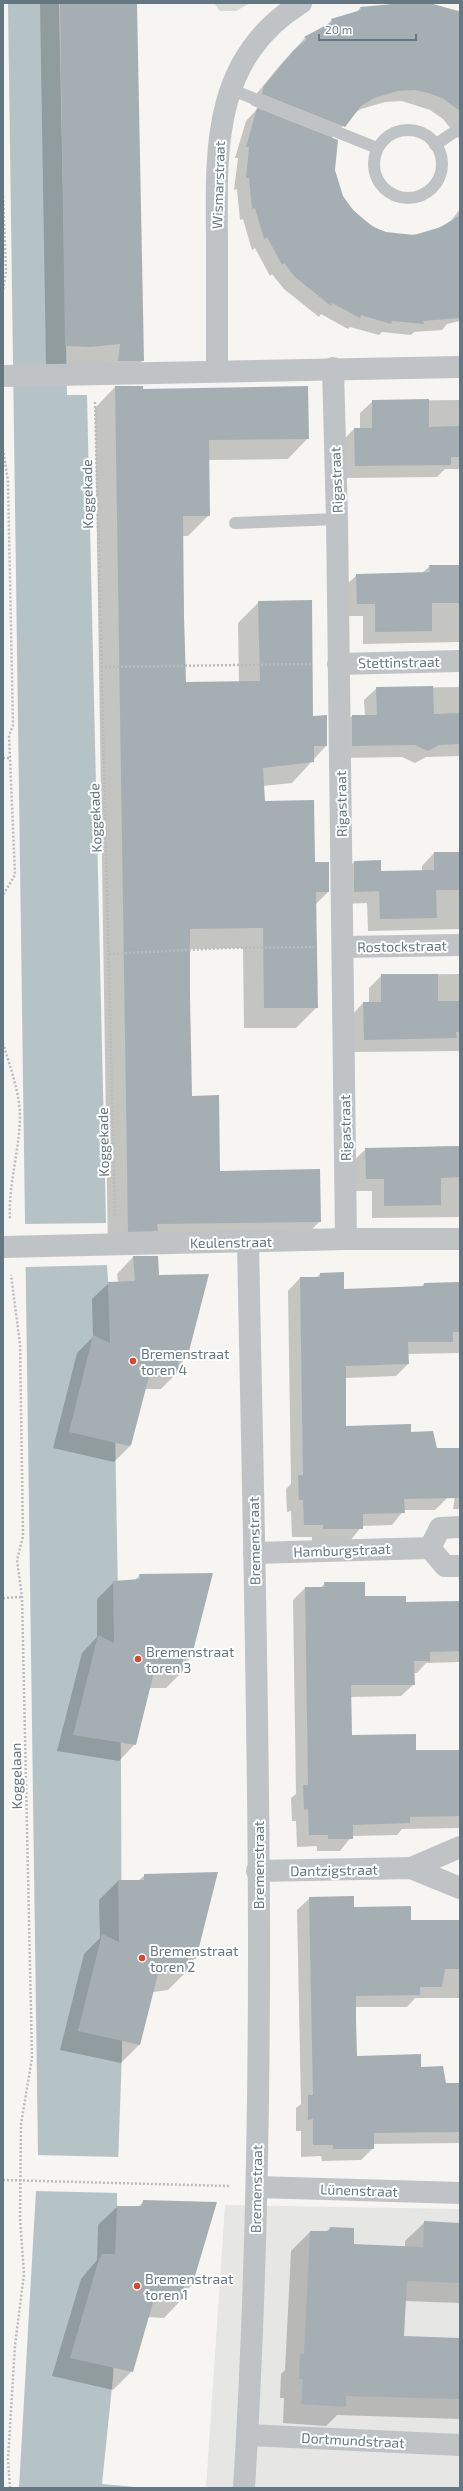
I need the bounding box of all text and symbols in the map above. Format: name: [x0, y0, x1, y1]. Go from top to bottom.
scale bar: [319, 16, 416, 42]
text: 20 m: [325, 22, 352, 36]
street label: Wismarstraat: [208, 141, 228, 229]
street label: Rigastraat: [326, 447, 346, 513]
street label: Koggekade: [78, 459, 96, 529]
street label: Stettinstraat: [358, 653, 440, 671]
street label: Rigastraat: [332, 771, 350, 837]
street label: Koggekade: [85, 783, 105, 853]
street label: Rostockstraat: [357, 937, 447, 955]
street label: Rigastraat: [336, 1095, 354, 1161]
street label: Koggekade: [94, 1107, 112, 1177]
street label: Keulenstraat: [190, 1233, 272, 1251]
place label: Bremenstraat toren 4: [141, 1345, 229, 1378]
marker: Bremenstraat toren 4: [128, 1356, 138, 1366]
street label: Bremenstraat: [245, 1497, 263, 1585]
street label: Hamburgstraat: [293, 1540, 391, 1560]
place label: Bremenstraat toren 3: [146, 1643, 234, 1676]
marker: Bremenstraat toren 3: [133, 1654, 143, 1664]
street label: Koggelaan: [7, 1742, 25, 1810]
street label: Bremenstraat: [250, 1821, 267, 1909]
street label: Dantzigstraat: [290, 1861, 378, 1879]
place label: Bremenstraat toren 2: [150, 1942, 238, 1975]
marker: Bremenstraat toren 2: [137, 1953, 147, 1963]
street label: Bremenstraat: [247, 2145, 265, 2233]
street label: Lünenstraat: [320, 2180, 398, 2200]
place label: Bremenstraat toren 1: [145, 2270, 233, 2303]
marker: Bremenstraat toren 1: [132, 2281, 142, 2291]
street label: Dortmundstraat: [301, 2429, 405, 2451]

